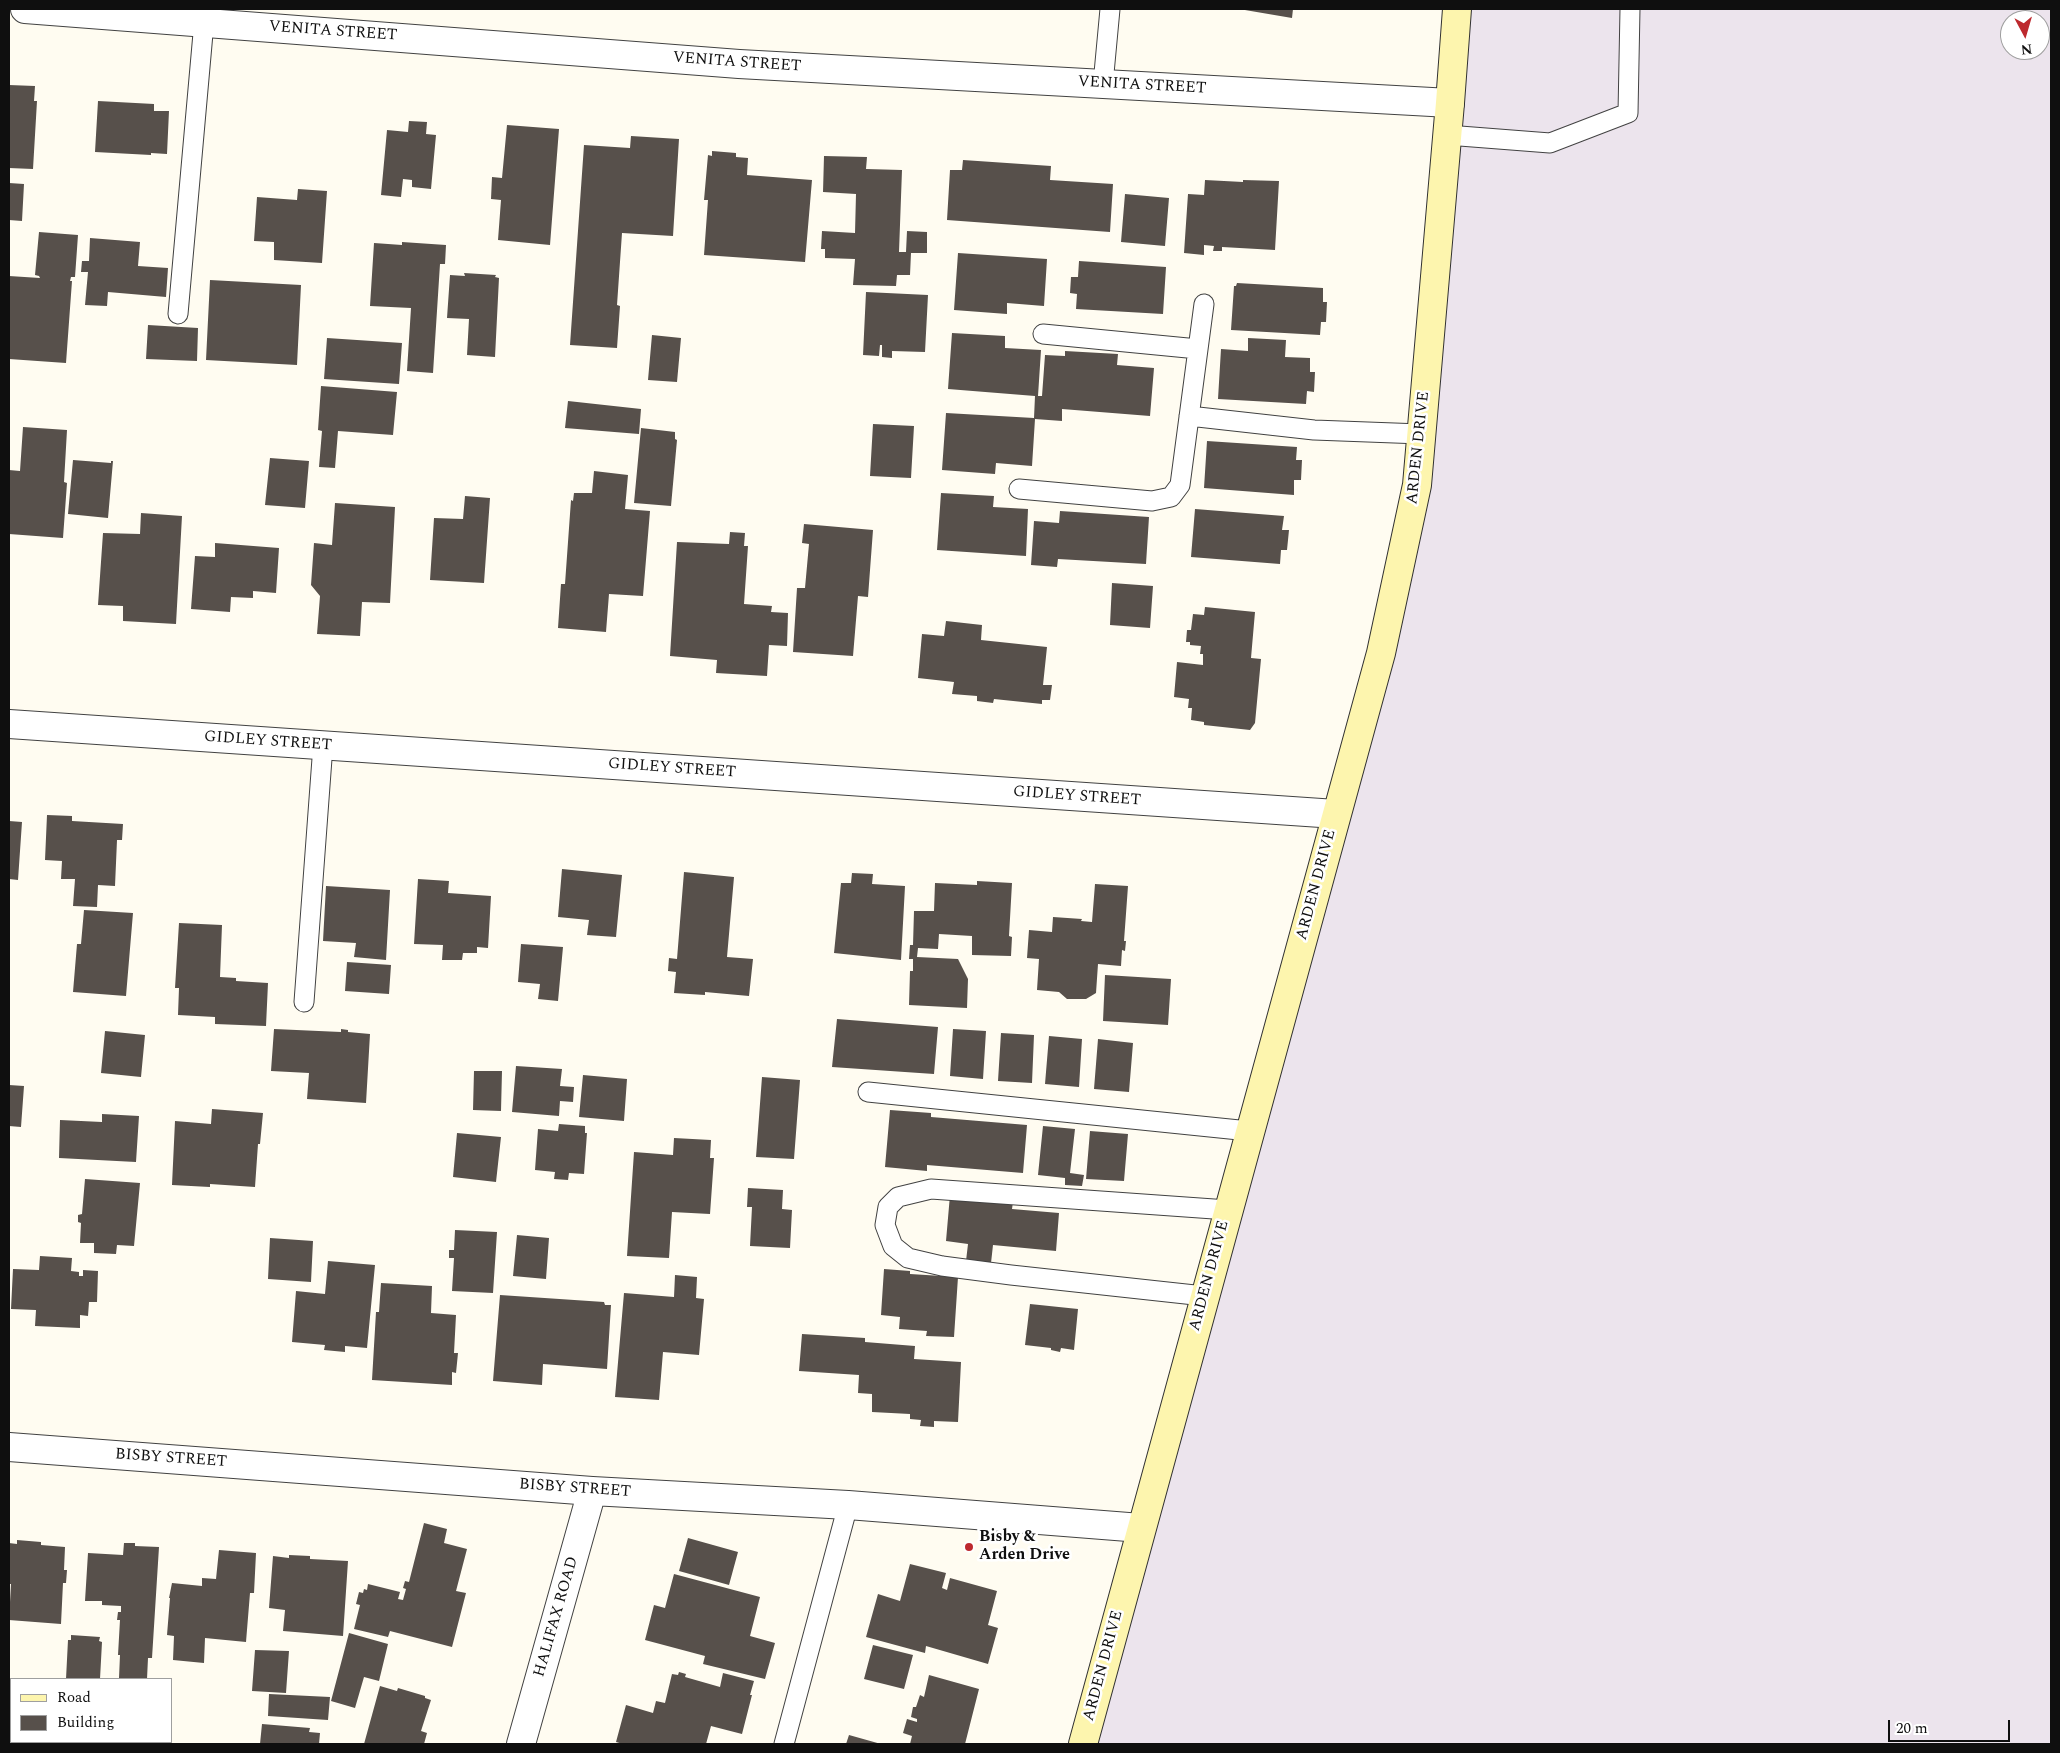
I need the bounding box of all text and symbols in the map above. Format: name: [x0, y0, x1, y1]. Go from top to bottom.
north arrow: [2000, 10, 2050, 60]
street label: VENITA STREET: [268, 18, 398, 46]
text: N: [2020, 38, 2033, 60]
street label: VENITA STREET: [672, 49, 802, 77]
street label: VENITA STREET: [1077, 73, 1207, 99]
street label: ARDEN DRIVE: [1404, 390, 1434, 506]
street label: GIDLEY STREET: [203, 728, 333, 756]
street label: GIDLEY STREET: [607, 755, 737, 783]
street label: GIDLEY STREET: [1012, 783, 1142, 811]
street label: ARDEN DRIVE: [1293, 828, 1341, 942]
street label: ARDEN DRIVE: [1186, 1219, 1234, 1333]
street label: BISBY STREET: [114, 1446, 228, 1472]
street label: BISBY STREET: [518, 1476, 632, 1502]
place label: Bisby & Arden Drive: [979, 1528, 1070, 1566]
marker: Bisby & Arden Drive: [963, 1541, 975, 1553]
street label: HALIFAX ROAD: [531, 1555, 583, 1679]
street label: ARDEN DRIVE: [1080, 1609, 1128, 1723]
legend: [10, 1678, 172, 1743]
text: Road: [57, 1686, 91, 1709]
scale bar: [1890, 1710, 2012, 1742]
text: Building: [57, 1711, 114, 1734]
text: 20 m: [1896, 1717, 1928, 1740]

